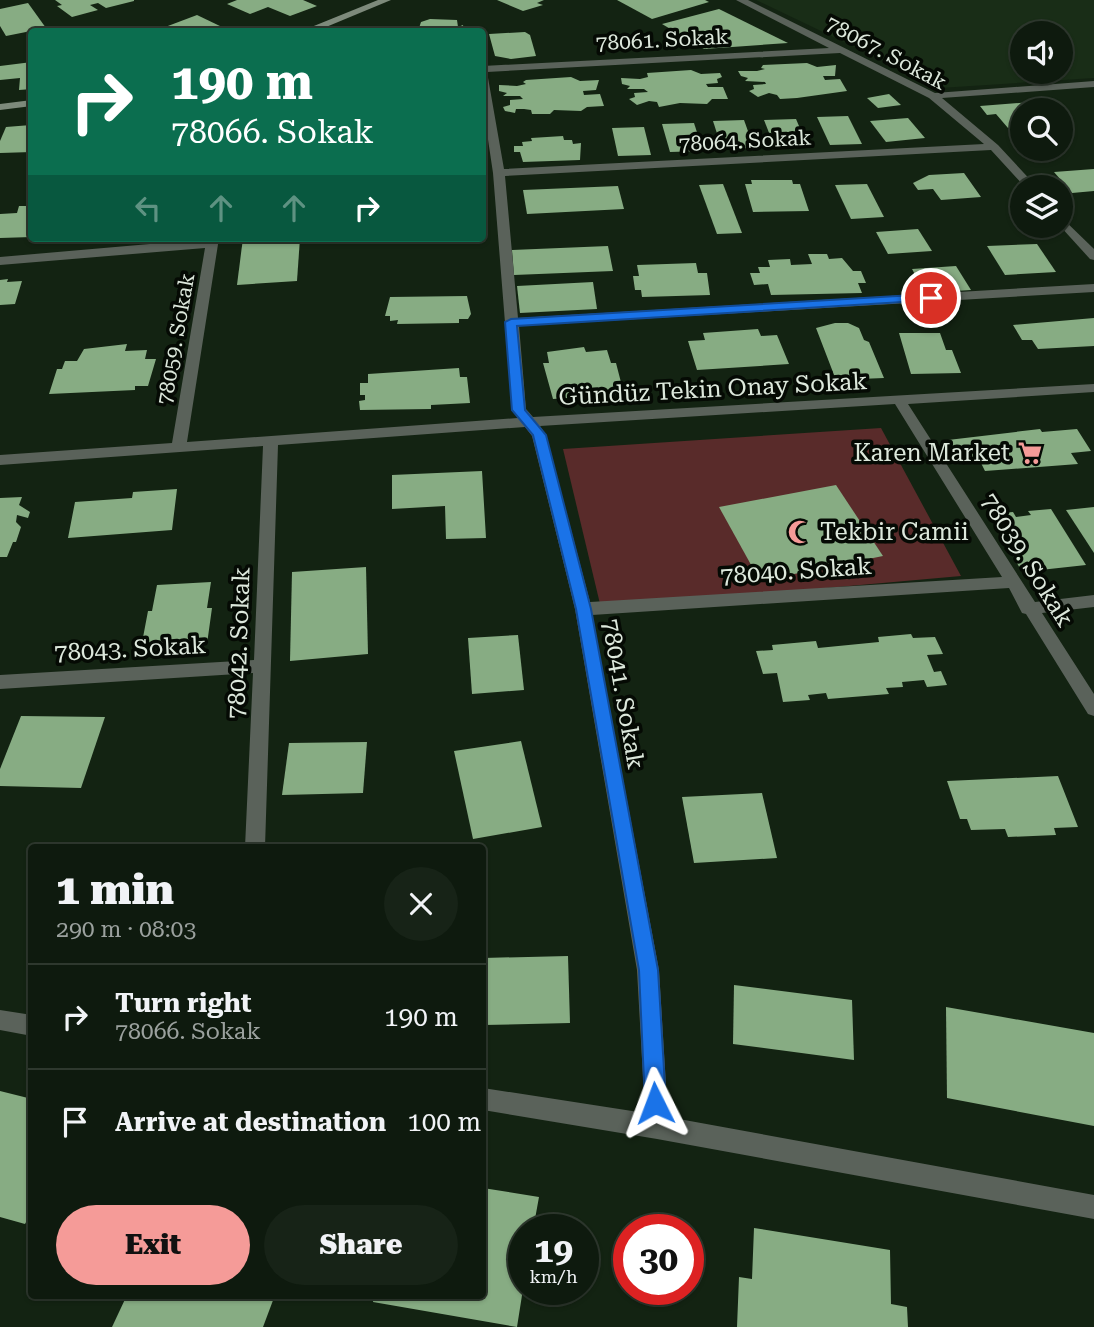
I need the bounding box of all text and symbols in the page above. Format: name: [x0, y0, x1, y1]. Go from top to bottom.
street label: 78067. Sokak: [822, 11, 950, 95]
map controls: [1010, 21, 1073, 238]
button: sound: [1010, 21, 1073, 84]
street label: 78061. Sokak: [595, 25, 729, 55]
text: 190 m: [171, 54, 313, 111]
icon: right: [56, 56, 147, 147]
button: search: [1010, 98, 1073, 161]
text: 78066. Sokak: [171, 113, 374, 151]
street label: 78064. Sokak: [678, 126, 812, 156]
button: layers: [1010, 175, 1073, 238]
icon: left: [129, 189, 167, 227]
icon: ahead: [202, 189, 240, 227]
icon: ahead: [275, 189, 313, 227]
icon: right: [348, 189, 386, 227]
pin: [901, 268, 961, 328]
street label: 78059. Sokak: [153, 271, 199, 407]
icon: arrive: [912, 279, 950, 317]
street label: Gündüz Tekin Onay Sokak: [558, 367, 868, 411]
place label: Karen Market: [853, 439, 1010, 467]
supermarket icon: Karen Market: [1016, 439, 1044, 467]
street label: 78039. Sokak: [975, 488, 1079, 632]
mosque icon: Tekbir Camii: [786, 518, 814, 546]
place label: Tekbir Camii: [820, 518, 969, 546]
street label: 78040. Sokak: [719, 552, 873, 590]
street label: 78042. Sokak: [222, 567, 256, 719]
street label: 78041. Sokak: [596, 617, 650, 771]
street label: 78043. Sokak: [53, 631, 207, 667]
text: 1 min: [56, 865, 174, 914]
button: close: [384, 867, 458, 941]
text: 290 m · 08:03: [56, 916, 196, 943]
text: Turn right: [115, 988, 251, 1018]
icon: right: [56, 998, 94, 1036]
text: 190 m: [384, 1002, 458, 1032]
text: 78066. Sokak: [115, 1018, 261, 1045]
position arrow: [618, 1066, 692, 1140]
icon: arrive: [56, 1103, 94, 1141]
text: Arrive at destination: [115, 1107, 386, 1137]
text: 100 m: [407, 1107, 481, 1137]
button: Exit: [56, 1205, 250, 1285]
button: Share: [264, 1205, 458, 1285]
speed limit sign: 30: [613, 1214, 704, 1305]
text: 19: [534, 1230, 573, 1271]
text: km/h: [529, 1266, 578, 1287]

